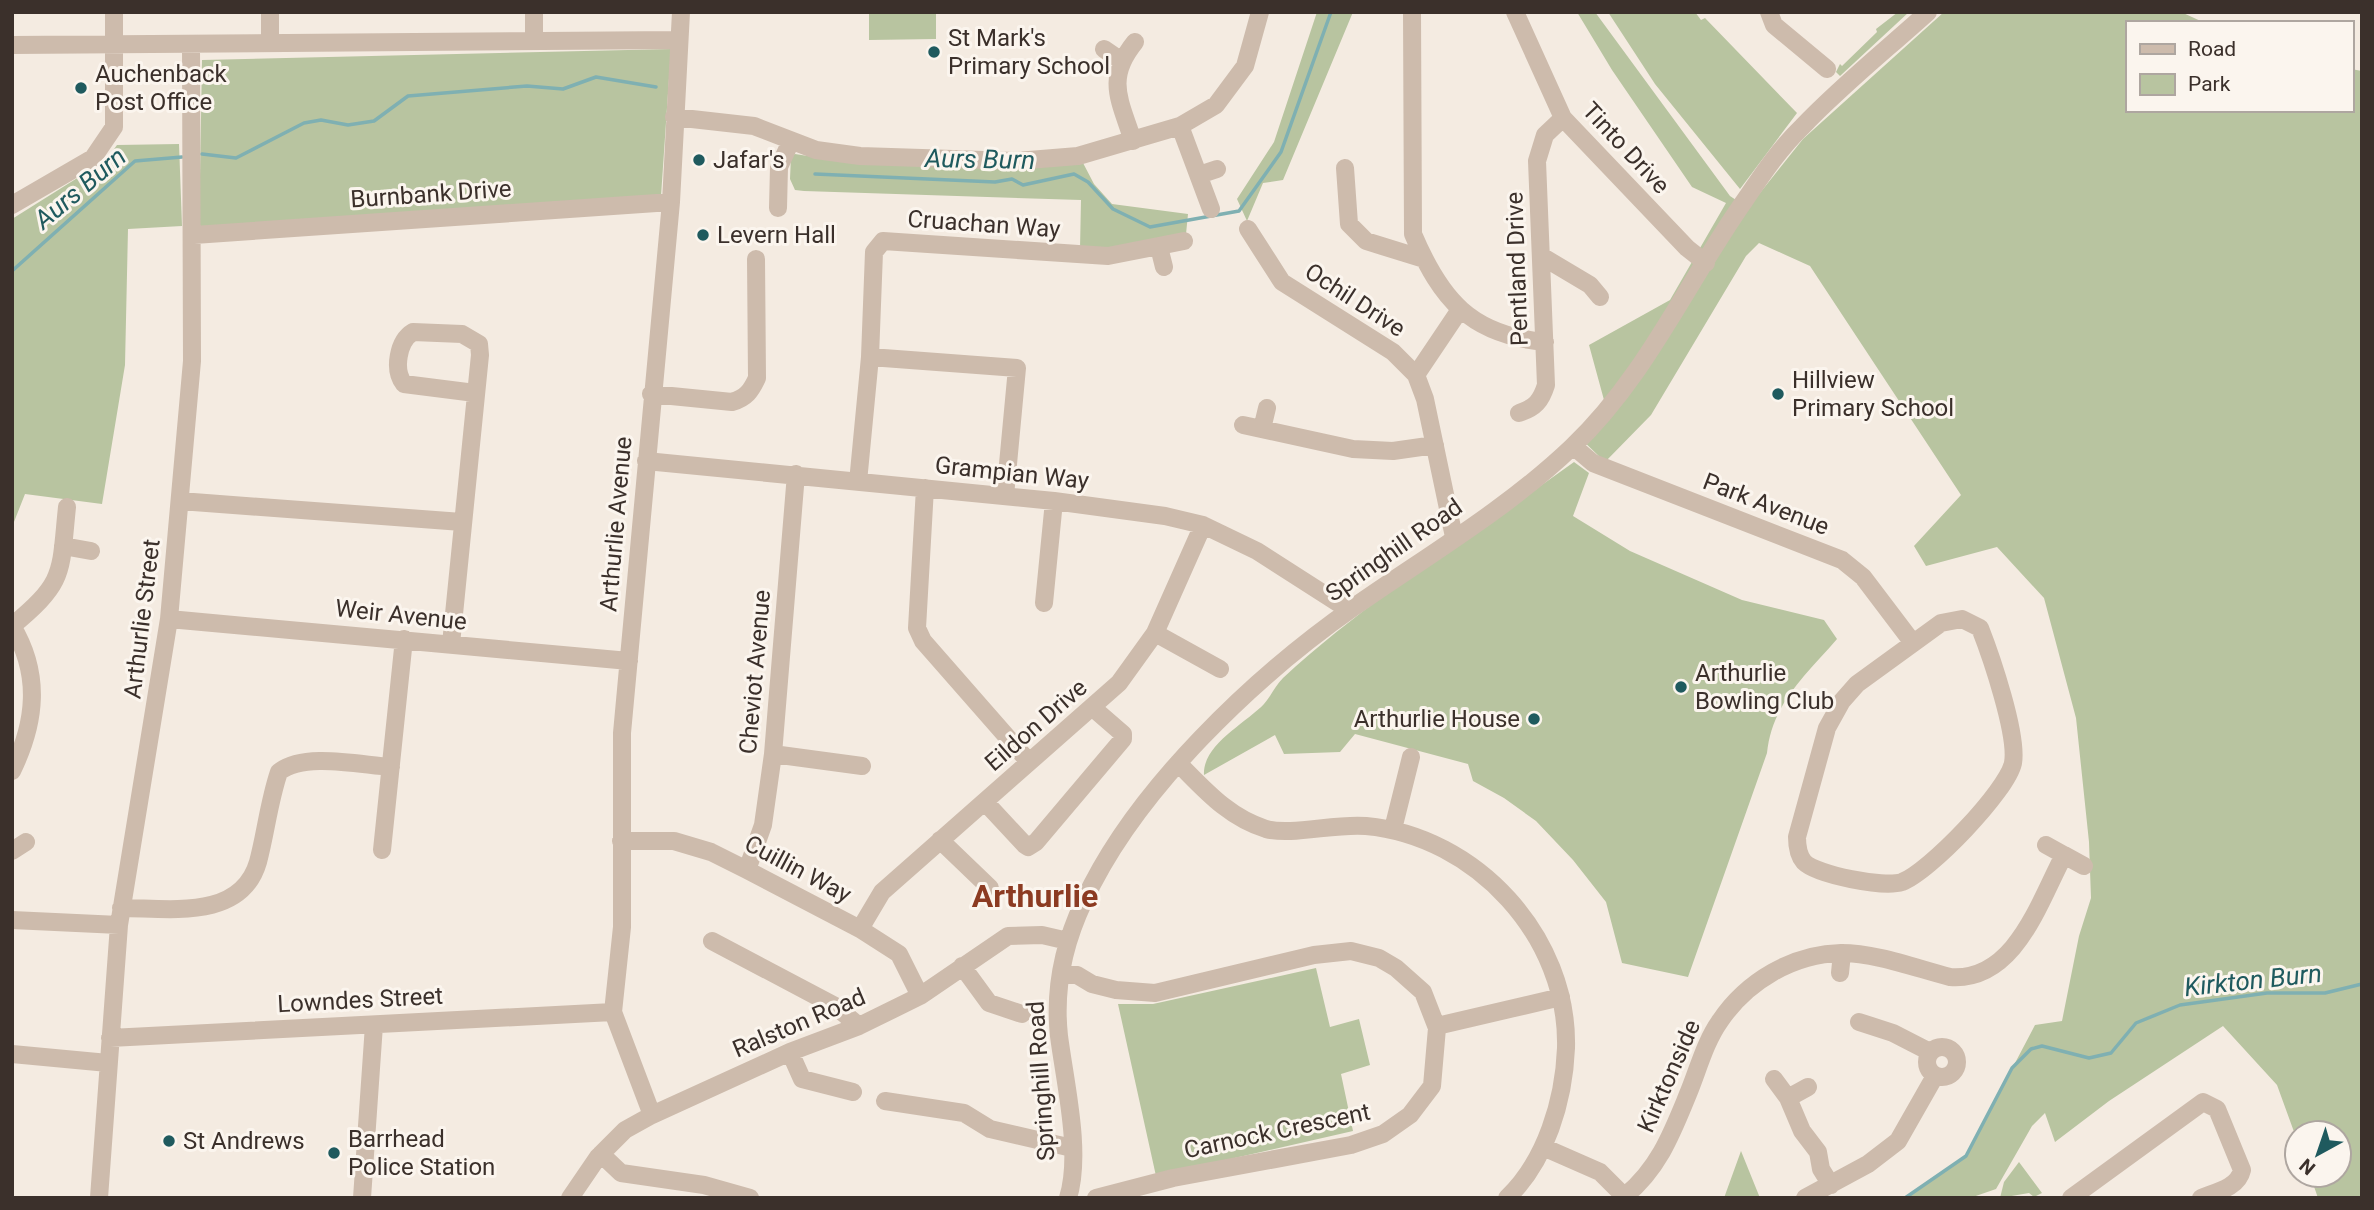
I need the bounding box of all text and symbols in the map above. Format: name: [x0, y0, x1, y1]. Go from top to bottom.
legend: [2126, 21, 2353, 112]
place label: St Mark's Primary School: [948, 24, 1110, 80]
text: Road: [2188, 37, 2236, 61]
marker: St Mark's Primary School: [926, 44, 942, 60]
place label: Auchenback Post Office: [95, 60, 228, 116]
text: Park: [2188, 72, 2231, 96]
marker: Auchenback Post Office: [73, 80, 89, 96]
street label: Tinto Drive: [1577, 97, 1675, 199]
water label: Aurs Burn: [27, 141, 132, 236]
water label: Aurs Burn: [923, 143, 1035, 175]
place label: Jafar's: [713, 146, 785, 174]
marker: Jafar's: [691, 152, 707, 168]
street label: Burnbank Drive: [350, 174, 512, 214]
street label: Pentland Drive: [1500, 191, 1534, 347]
street label: Cruachan Way: [907, 205, 1062, 243]
place label: Levern Hall: [717, 221, 836, 249]
marker: Levern Hall: [695, 227, 711, 243]
street label: Ochil Drive: [1300, 257, 1410, 343]
place label: Hillview Primary School: [1792, 366, 1954, 422]
marker: Hillview Primary School: [1770, 386, 1786, 402]
street label: Arthurlie Avenue: [594, 435, 638, 613]
street label: Grampian Way: [934, 451, 1091, 495]
street label: Park Avenue: [1699, 467, 1833, 541]
street label: Springhill Road: [1320, 493, 1468, 607]
street label: Arthurlie Street: [118, 538, 166, 700]
street label: Cheviot Avenue: [734, 589, 776, 755]
street label: Weir Avenue: [334, 594, 468, 636]
place label: Arthurlie Bowling Club: [1695, 659, 1834, 715]
street label: Eildon Drive: [979, 673, 1093, 777]
marker: Arthurlie Bowling Club: [1673, 679, 1689, 695]
place label: Arthurlie House: [1354, 705, 1520, 733]
marker: Arthurlie House: [1526, 711, 1542, 727]
street label: Cuillin Way: [740, 829, 857, 909]
district label: Arthurlie: [972, 877, 1098, 915]
water label: Kirkton Burn: [2183, 958, 2323, 1002]
street label: Lowndes Street: [276, 982, 444, 1018]
street label: Ralston Road: [728, 982, 870, 1064]
street label: Springhill Road: [1021, 1000, 1061, 1162]
street label: Kirktonside: [1632, 1015, 1706, 1137]
street label: Carnock Crescent: [1181, 1098, 1373, 1164]
north arrow: [2283, 1119, 2353, 1189]
place label: Barrhead Police Station: [348, 1125, 495, 1181]
place label: St Andrews: [183, 1127, 305, 1155]
marker: St Andrews: [161, 1133, 177, 1149]
marker: Barrhead Police Station: [326, 1145, 342, 1161]
text: N: [2295, 1154, 2320, 1180]

